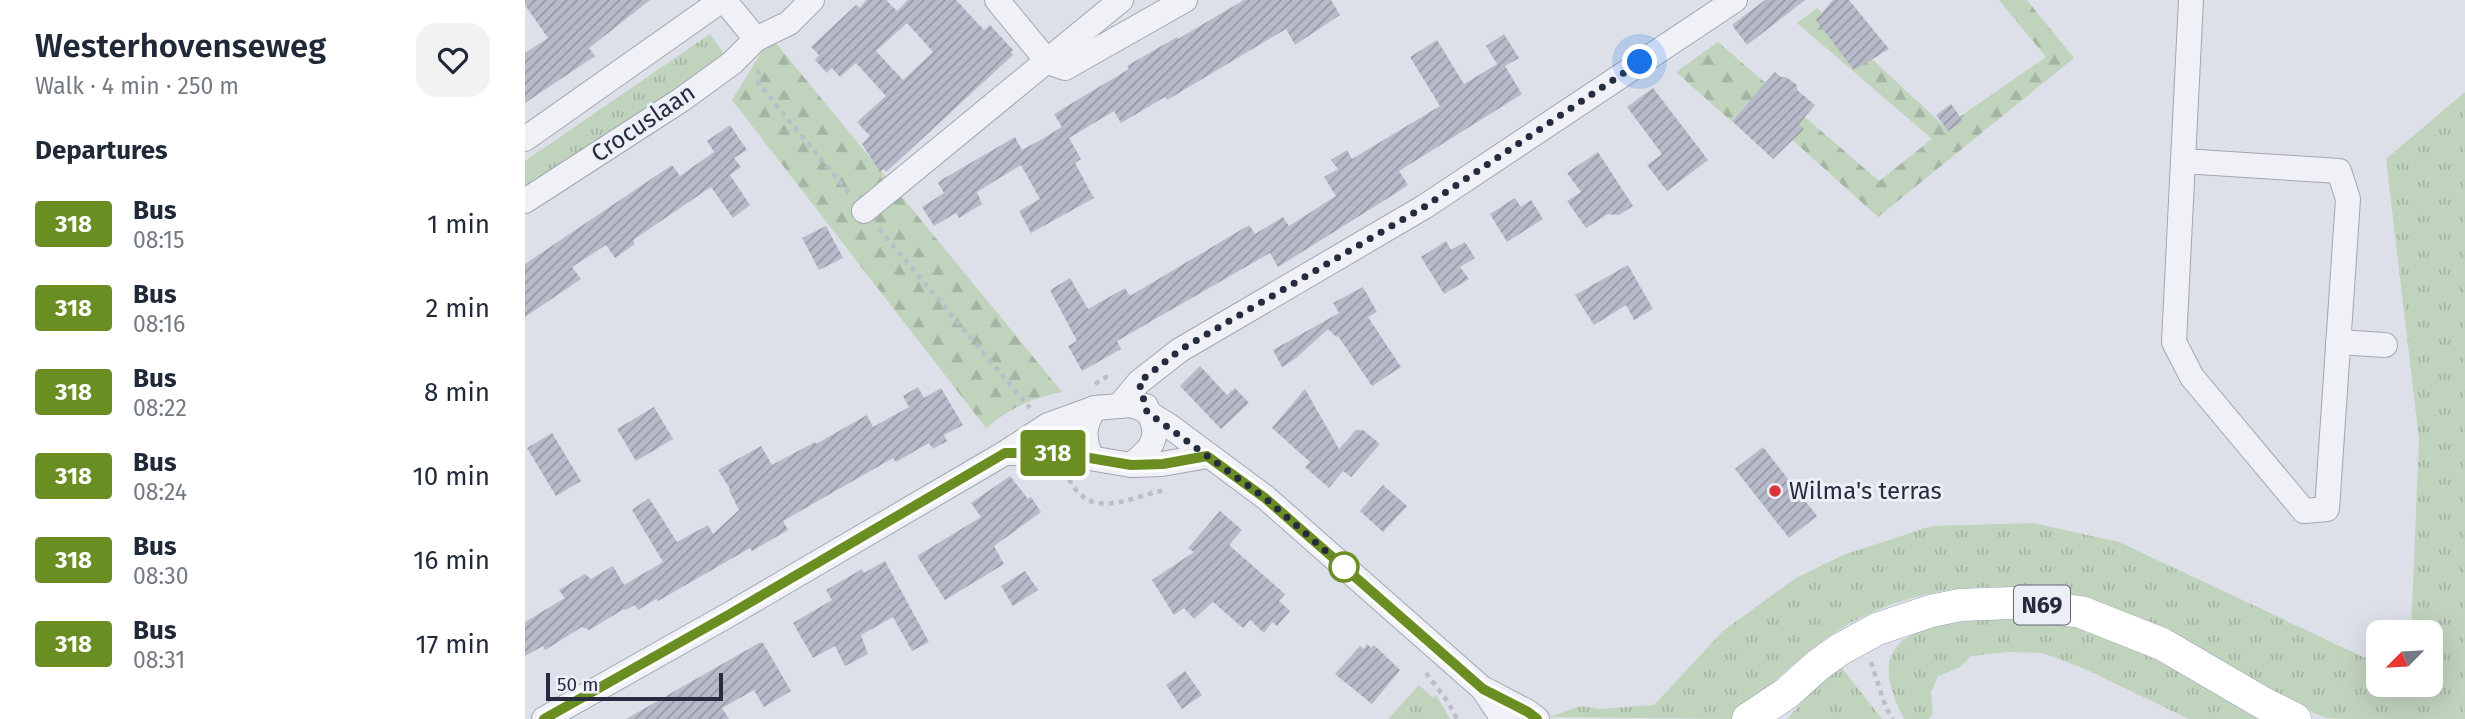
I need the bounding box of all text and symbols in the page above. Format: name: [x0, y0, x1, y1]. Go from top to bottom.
button: heart: [416, 23, 490, 97]
text: Westerhovenseweg: [35, 26, 326, 66]
your location: [1622, 44, 1657, 79]
text: Walk · 4 min · 250 m: [35, 72, 239, 100]
street label: Crocuslaan: [586, 78, 700, 168]
text: Departures: [35, 135, 168, 166]
text: Bus: [133, 195, 176, 226]
text: 1 min: [427, 209, 490, 240]
text: 318: [55, 210, 92, 238]
text: 08:15: [133, 226, 185, 254]
text: Bus: [133, 279, 176, 310]
text: 2 min: [425, 293, 490, 324]
text: 318: [55, 294, 92, 322]
text: 08:16: [133, 310, 185, 338]
text: Bus: [133, 363, 176, 394]
text: 8 min: [424, 377, 490, 408]
text: 318: [55, 378, 92, 406]
text: 08:22: [133, 394, 187, 422]
line badge: 318: [1013, 430, 1093, 476]
text: 318: [1034, 439, 1072, 467]
text: Bus: [133, 447, 176, 478]
text: 10 min: [412, 461, 490, 492]
text: 318: [55, 462, 92, 490]
place label: Wilma's terras: [1789, 477, 1942, 505]
text: 08:24: [133, 478, 187, 506]
marker: Wilma's terras: [1767, 483, 1783, 499]
text: Bus: [133, 531, 176, 562]
text: 16 min: [413, 545, 490, 576]
text: 318: [55, 546, 92, 574]
unlabelled marker: [1329, 552, 1359, 582]
text: 08:30: [133, 562, 189, 590]
road number: N69: [2014, 586, 2070, 624]
text: Bus: [133, 615, 176, 646]
north arrow: [2366, 620, 2443, 696]
map controls: [2366, 620, 2443, 697]
text: 17 min: [415, 629, 490, 660]
text: 318: [55, 630, 92, 658]
text: 08:31: [133, 646, 185, 674]
scale bar: [546, 670, 723, 702]
text: 50 m: [557, 673, 598, 696]

